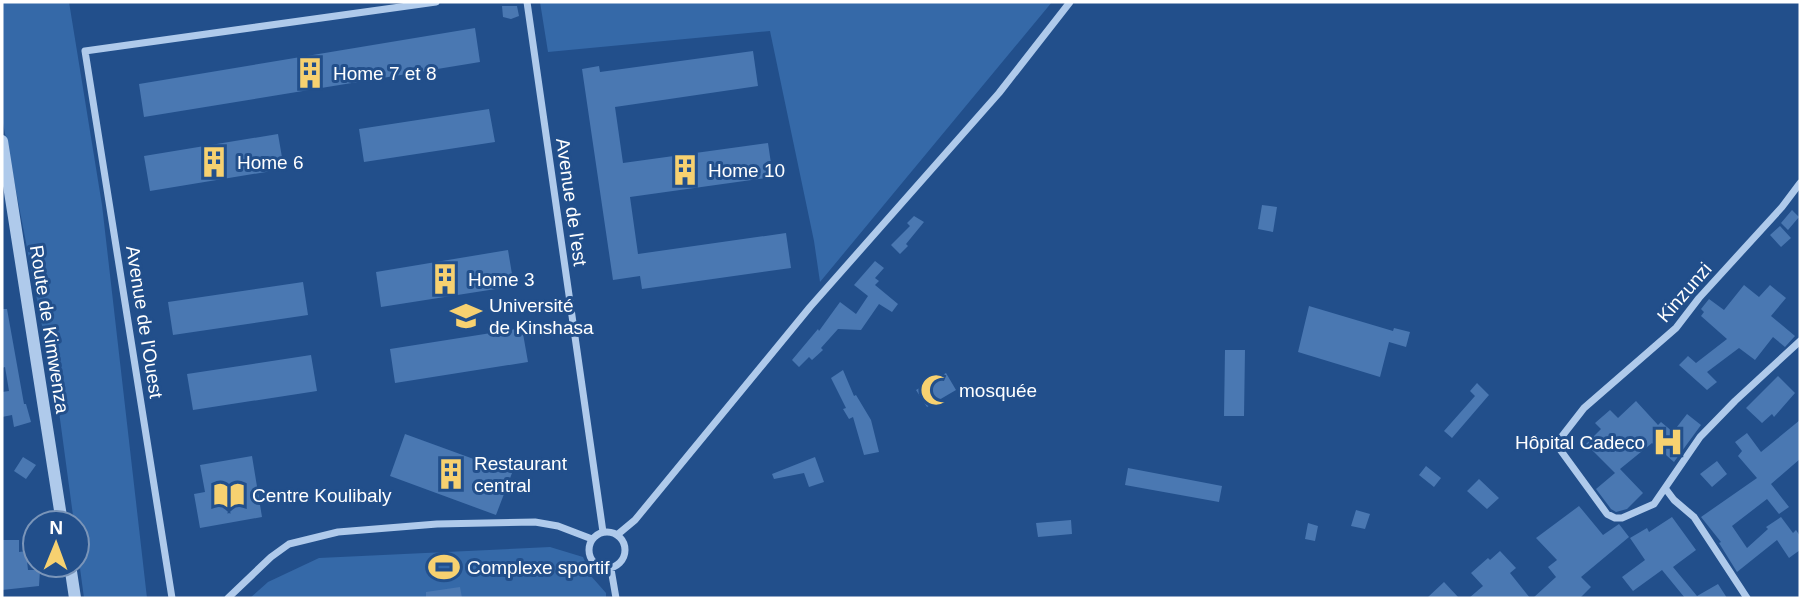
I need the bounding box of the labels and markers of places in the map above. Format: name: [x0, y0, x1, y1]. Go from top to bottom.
building icon: Home 7 et 8: [293, 56, 327, 90]
place label: Home 7 et 8: [333, 63, 437, 84]
building icon: Home 6: [197, 145, 231, 179]
place label: Home 6: [237, 152, 304, 173]
building icon: Home 10: [668, 153, 702, 187]
place label: Home 10: [708, 160, 785, 181]
building icon: Home 3: [428, 262, 462, 296]
place label: Home 3: [468, 269, 535, 290]
place label: Université de Kinshasa: [489, 295, 594, 338]
school or university icon: Université de Kinshasa: [449, 299, 483, 333]
mosque icon: mosquée: [919, 373, 953, 407]
place label: mosquée: [959, 380, 1037, 401]
hospital icon: Hôpital Cadeco: [1651, 425, 1685, 459]
place label: Hôpital Cadeco: [1515, 432, 1645, 453]
place label: Restaurant central: [474, 453, 568, 496]
building icon: Restaurant central: [434, 457, 468, 491]
library icon: Centre Koulibaly: [212, 478, 246, 512]
place label: Centre Koulibaly: [252, 485, 392, 506]
sports icon: Complexe sportif: [427, 550, 461, 584]
place label: Complexe sportif: [467, 557, 610, 578]

